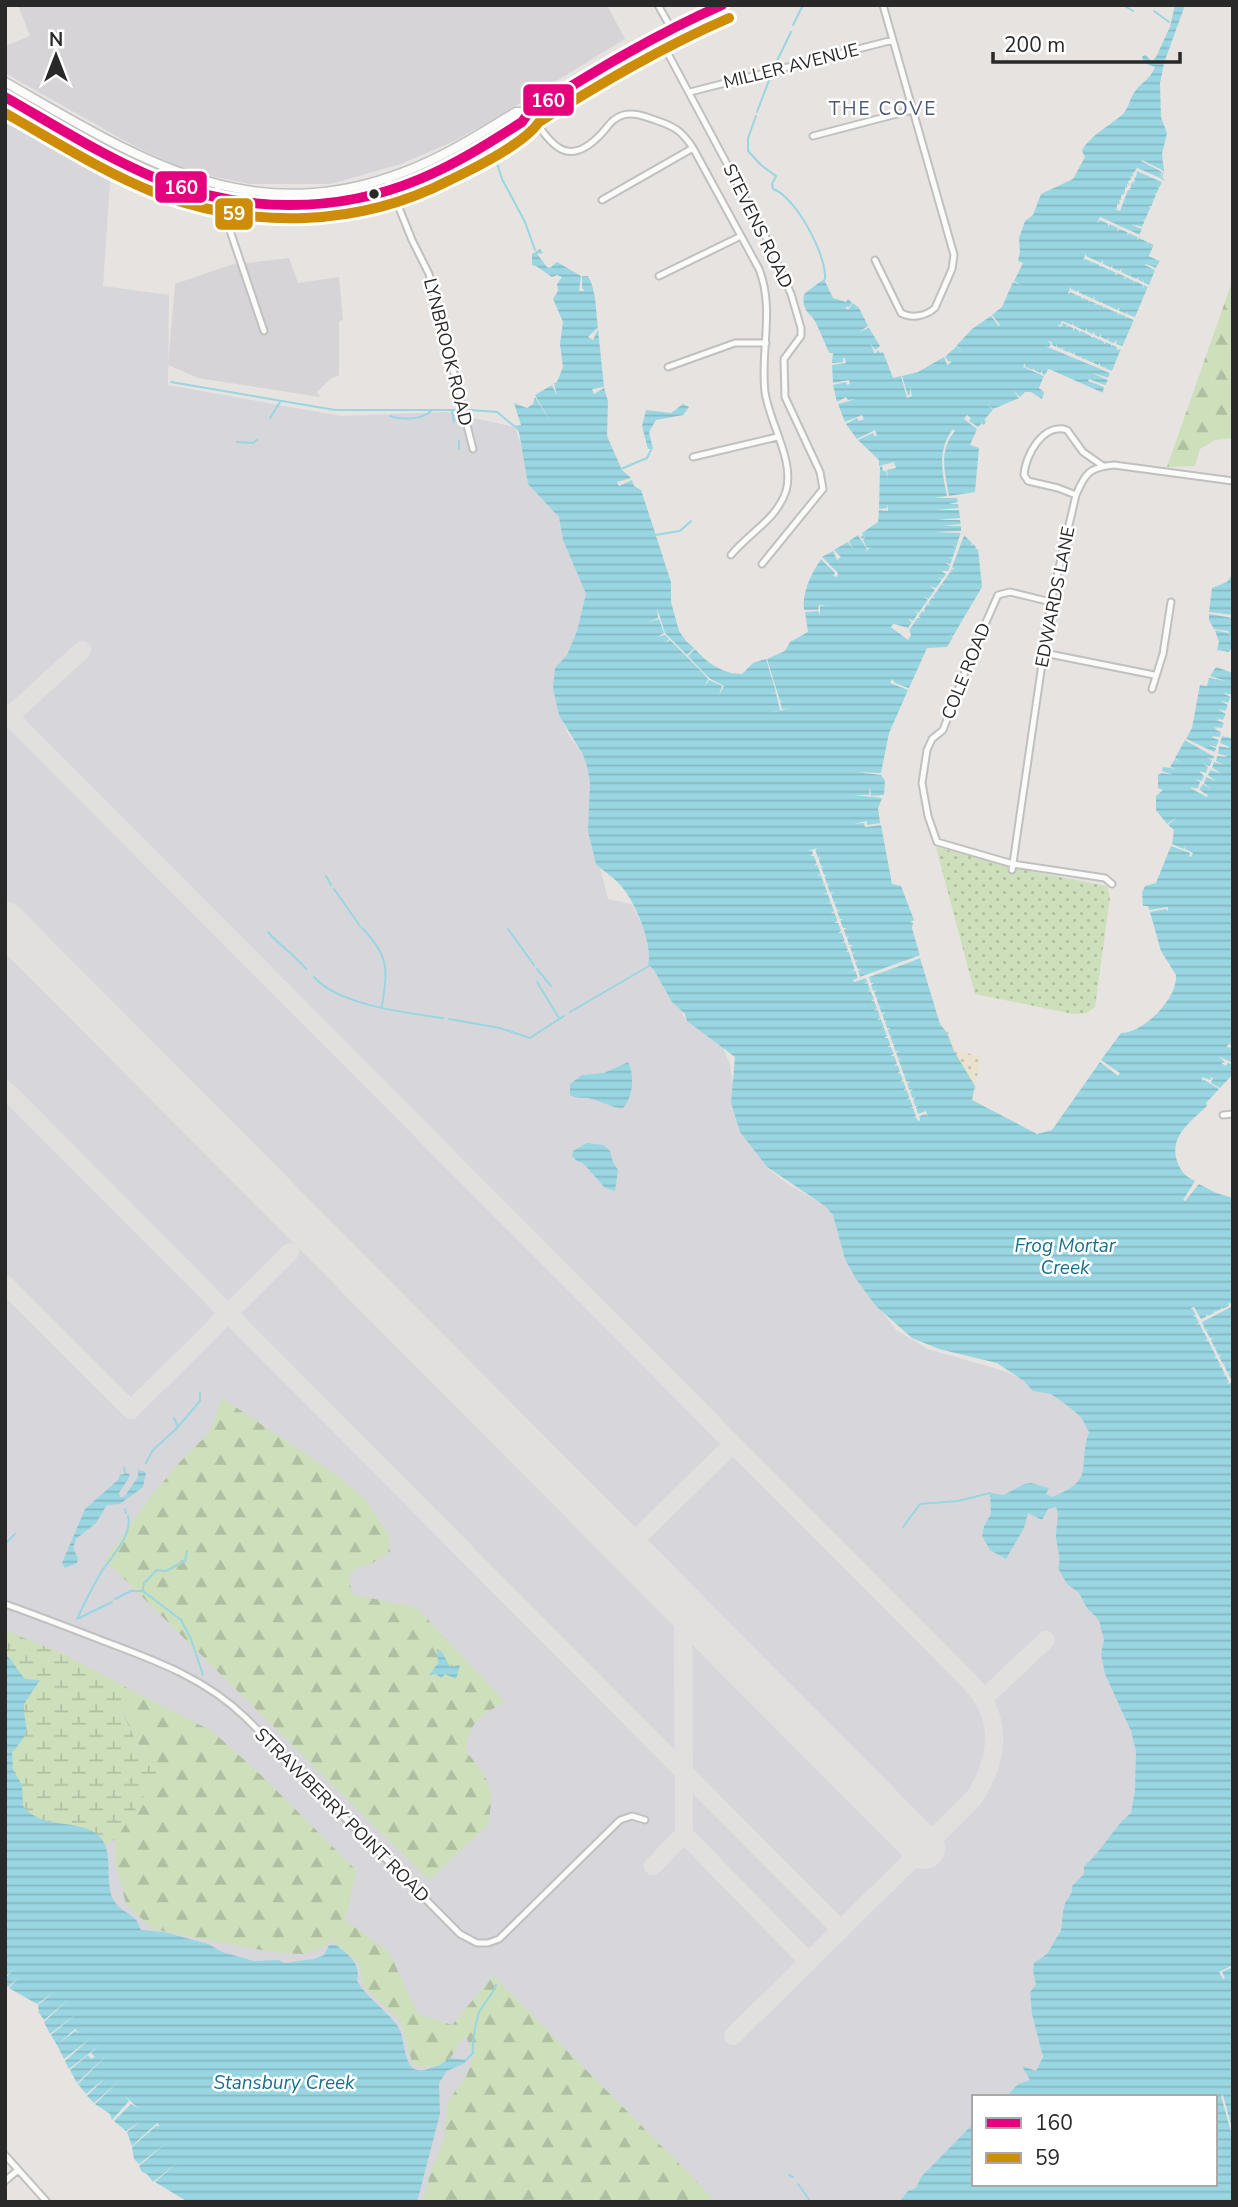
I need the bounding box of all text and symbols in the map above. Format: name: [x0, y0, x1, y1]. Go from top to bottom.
north arrow: [21, 21, 91, 91]
scale bar: [993, 21, 1180, 65]
text: N: [49, 27, 63, 53]
text: 200 m: [1004, 31, 1065, 59]
street label: MILLER AVENUE: [721, 38, 861, 94]
line badge: 160: [522, 83, 575, 117]
text: 160: [531, 88, 565, 114]
district label: THE COVE: [829, 96, 937, 122]
street label: STEVENS ROAD: [717, 160, 799, 292]
line badge: 160: [154, 170, 208, 204]
text: 160: [164, 175, 198, 201]
unlabelled marker: [367, 187, 381, 201]
line badge: 59: [214, 197, 254, 231]
text: 59: [223, 201, 245, 227]
street label: LYNBROOK ROAD: [418, 276, 478, 428]
street label: EDWARDS LANE: [1030, 525, 1080, 669]
street label: COLE ROAD: [936, 619, 996, 723]
water label: Frog Mortar Creek: [1014, 1233, 1117, 1281]
street label: STRAWBERRY POINT ROAD: [249, 1722, 435, 1908]
water label: Stansbury Creek: [213, 2070, 355, 2096]
legend: [972, 2095, 1217, 2186]
text: 160: [1035, 2109, 1073, 2137]
text: 59: [1035, 2144, 1060, 2172]

